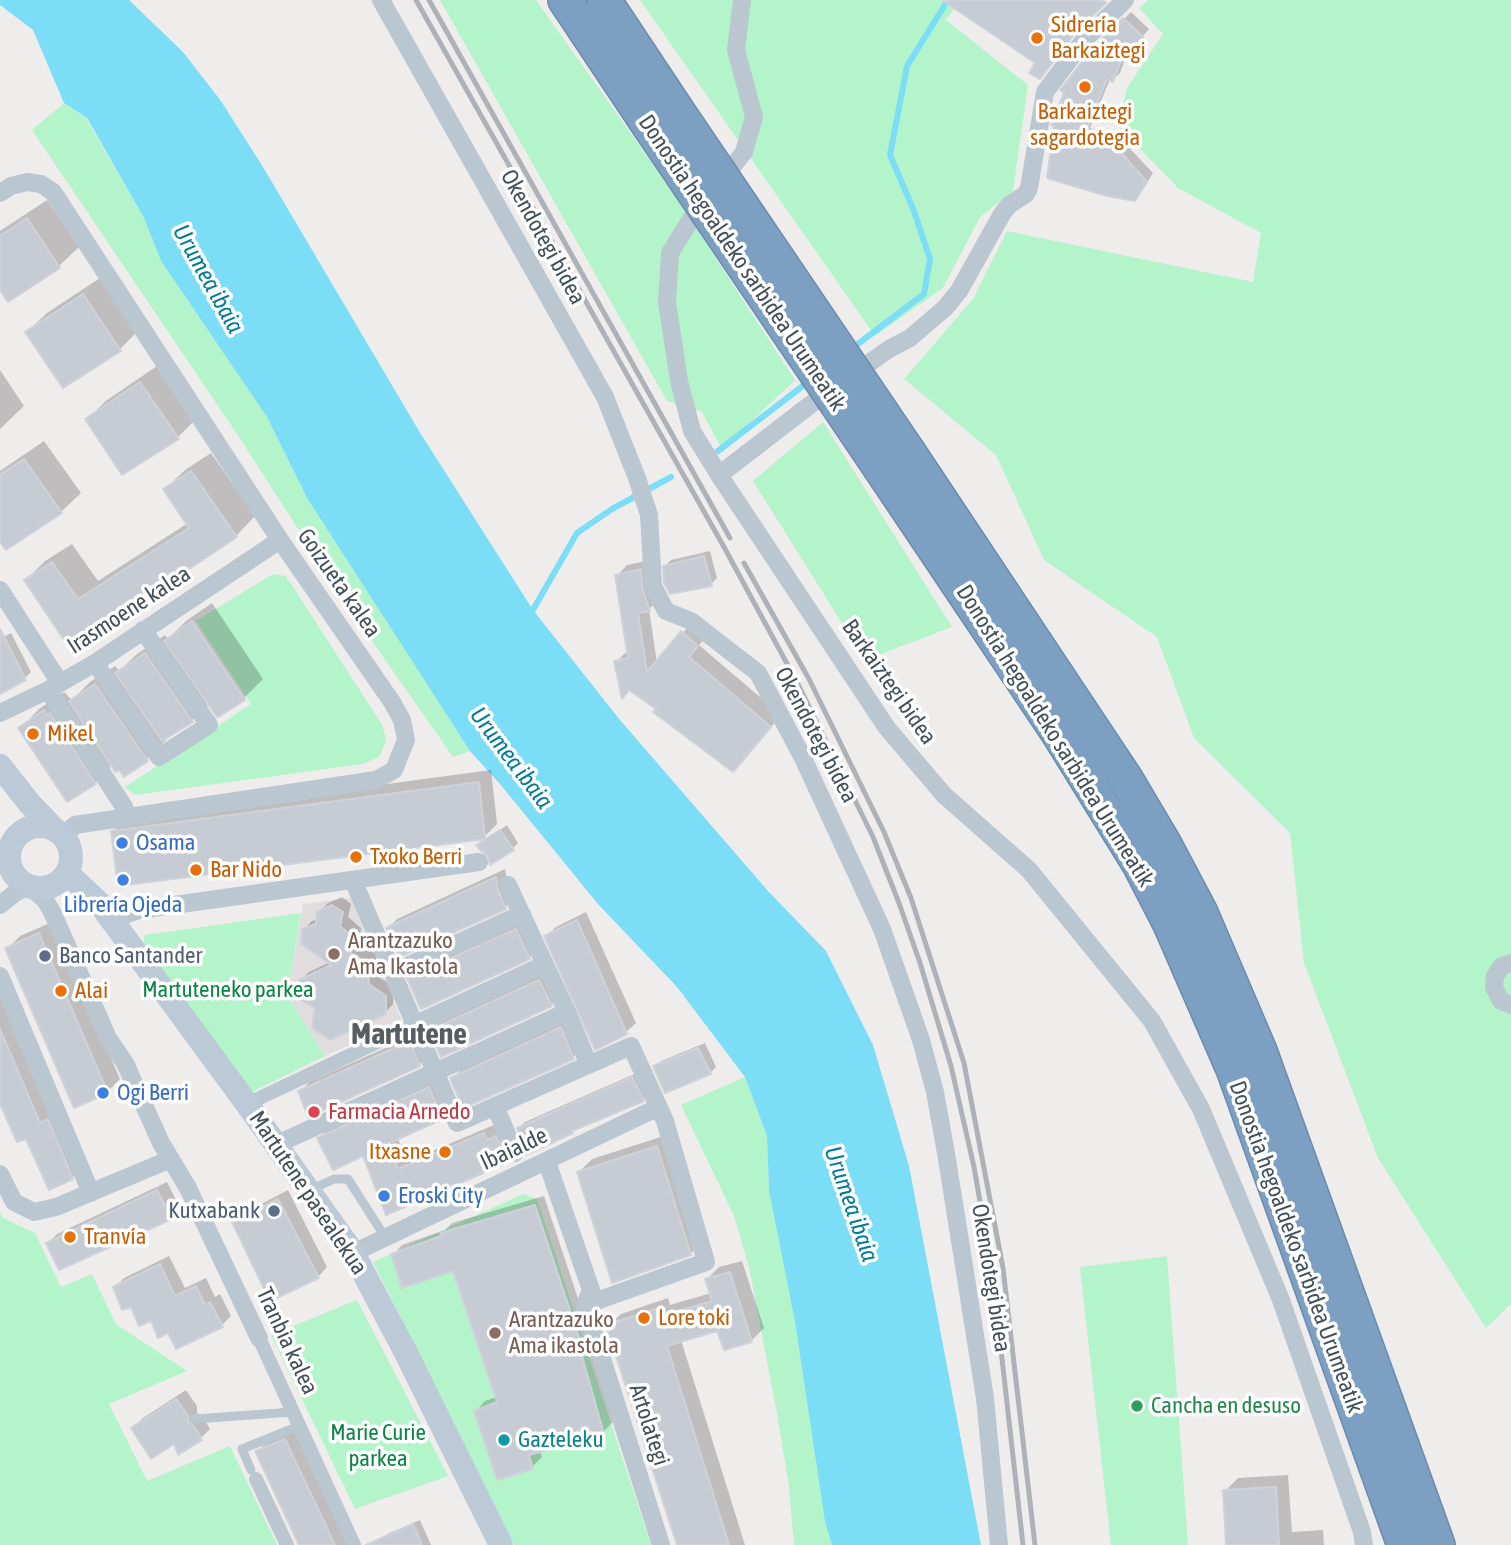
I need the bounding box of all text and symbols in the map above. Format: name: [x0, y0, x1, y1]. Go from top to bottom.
place label: Sidrería Barkaiztegi: [1051, 11, 1146, 65]
marker: Sidrería Barkaiztegi: [1029, 30, 1045, 46]
marker: Barkaiztegi sagardotegia: [1077, 79, 1093, 95]
place label: Barkaiztegi sagardotegia: [1030, 98, 1140, 152]
street label: Donostia hegoaldeko sarbidea Urumeatik: [632, 110, 852, 416]
street label: Okendotegi bidea: [495, 165, 591, 309]
water label: Urumea ibaia: [166, 220, 250, 338]
street label: Goizueta kalea: [291, 523, 387, 643]
street label: Irasmoene kalea: [62, 560, 196, 660]
street label: Donostia hegoaldeko sarbidea Urumeatik: [950, 580, 1160, 892]
street label: Barkaiztegi bidea: [836, 614, 942, 750]
street label: Okendotegi bidea: [769, 662, 863, 808]
water label: Urumea ibaia: [463, 702, 559, 814]
place label: Mikel: [47, 720, 94, 748]
marker: Mikel: [25, 726, 41, 742]
place label: Osama: [136, 829, 196, 857]
marker: Osama: [114, 835, 130, 851]
place label: Txoko Berri: [370, 843, 462, 871]
marker: Txoko Berri: [348, 849, 364, 865]
place label: Bar Nido: [210, 856, 282, 884]
marker: Bar Nido: [188, 862, 204, 878]
marker: Librería Ojeda: [115, 872, 131, 888]
place label: Librería Ojeda: [64, 891, 182, 919]
place label: Arantzazuko Ama Ikastola: [348, 927, 458, 981]
place label: Banco Santander: [59, 942, 202, 970]
marker: Arantzazuko Ama Ikastola: [326, 946, 342, 962]
marker: Banco Santander: [37, 948, 53, 964]
park label: Martuteneko parkea: [142, 976, 314, 1004]
place label: Alai: [75, 977, 108, 1005]
marker: Alai: [53, 983, 69, 999]
district label: Martutene: [351, 1017, 467, 1053]
street label: Donostia hegoaldeko sarbidea Urumeatik: [1223, 1077, 1369, 1417]
place label: Ogi Berri: [117, 1079, 189, 1107]
marker: Ogi Berri: [95, 1085, 111, 1101]
place label: Farmacia Arnedo: [328, 1098, 470, 1126]
marker: Farmacia Arnedo: [306, 1104, 322, 1120]
street label: Martutene pasealekua: [243, 1106, 373, 1280]
street label: Ibaialde: [476, 1122, 552, 1176]
place label: Itxasne: [369, 1138, 431, 1166]
water label: Urumea ibaia: [818, 1143, 884, 1265]
marker: Itxasne: [437, 1144, 453, 1160]
place label: Eroski City: [398, 1182, 483, 1210]
marker: Eroski City: [376, 1188, 392, 1204]
place label: Kutxabank: [168, 1197, 260, 1225]
street label: Okendotegi bidea: [966, 1202, 1016, 1354]
marker: Kutxabank: [266, 1203, 282, 1219]
place label: Tranvía: [84, 1223, 146, 1251]
marker: Tranvía: [62, 1229, 78, 1245]
street label: Tranbia kalea: [250, 1283, 324, 1399]
place label: Lore toki: [658, 1304, 730, 1332]
place label: Arantzazuko Ama ikastola: [509, 1306, 619, 1360]
marker: Lore toki: [636, 1310, 652, 1326]
marker: Arantzazuko Ama ikastola: [487, 1325, 503, 1341]
street label: Artolategi: [623, 1381, 675, 1469]
place label: Cancha en desuso: [1151, 1392, 1301, 1420]
marker: Cancha en desuso: [1129, 1398, 1145, 1414]
park label: Marie Curie parkea: [330, 1419, 426, 1473]
place label: Gazteleku: [518, 1426, 604, 1454]
marker: Gazteleku: [496, 1432, 512, 1448]

